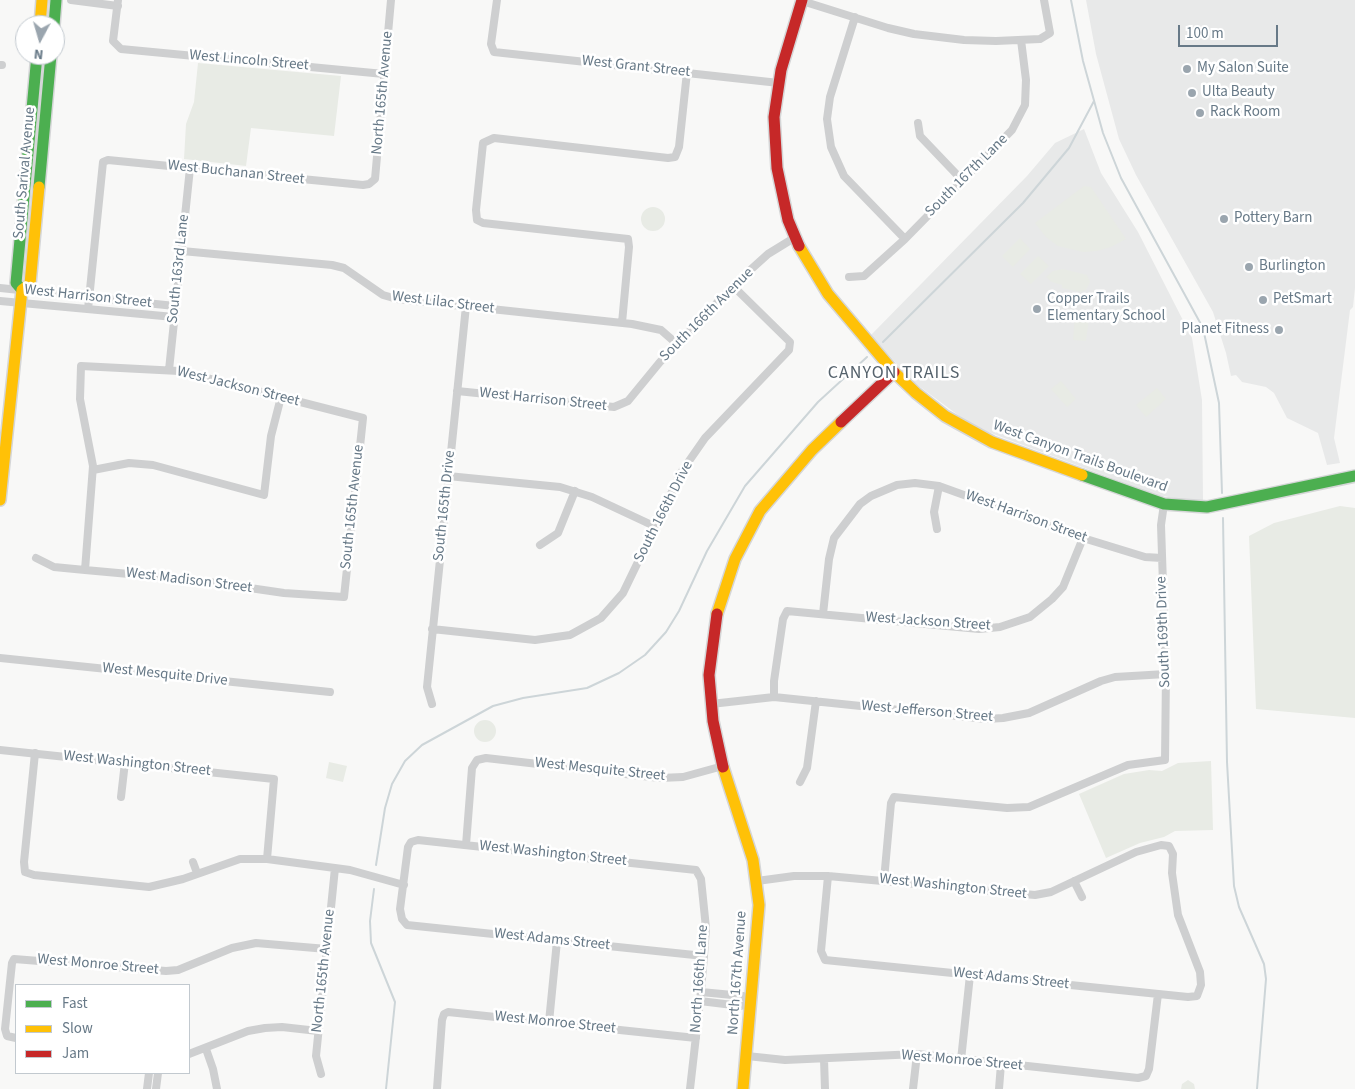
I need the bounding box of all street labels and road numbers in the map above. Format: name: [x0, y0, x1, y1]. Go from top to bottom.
street label: North 165th Avenue: [369, 30, 397, 156]
street label: West Lincoln Street: [189, 47, 309, 75]
street label: West Grant Street: [581, 52, 691, 82]
street label: South Sarival Avenue: [10, 106, 40, 240]
street label: South 167th Lane: [922, 131, 1012, 221]
street label: West Buchanan Street: [167, 157, 305, 189]
street label: South 163rd Lane: [164, 213, 194, 325]
street label: South 166th Avenue: [656, 264, 758, 366]
street label: West Harrison Street: [23, 281, 153, 313]
street label: West Lilac Street: [391, 288, 495, 318]
street label: West Jackson Street: [175, 363, 301, 411]
street label: West Harrison Street: [478, 384, 608, 416]
street label: West Canyon Trails Boulevard: [990, 417, 1170, 497]
street label: South 165th Avenue: [337, 444, 369, 570]
street label: South 165th Drive: [430, 450, 460, 562]
street label: South 166th Drive: [631, 458, 697, 566]
street label: West Harrison Street: [963, 487, 1089, 547]
street label: West Madison Street: [125, 564, 253, 598]
street label: South 169th Drive: [1153, 576, 1175, 688]
street label: West Jackson Street: [865, 609, 991, 635]
street label: West Mesquite Drive: [101, 659, 229, 691]
street label: West Jefferson Street: [860, 697, 994, 727]
street label: West Washington Street: [62, 747, 212, 781]
street label: West Mesquite Street: [534, 754, 666, 786]
street label: West Washington Street: [478, 837, 628, 871]
street label: West Washington Street: [878, 870, 1028, 904]
street label: North 165th Avenue: [309, 908, 339, 1034]
street label: North 167th Avenue: [725, 910, 751, 1036]
street label: North 166th Lane: [687, 924, 713, 1034]
street label: West Adams Street: [493, 925, 611, 955]
street label: West Monroe Street: [37, 951, 159, 979]
street label: West Adams Street: [952, 964, 1070, 994]
street label: West Monroe Street: [494, 1008, 616, 1038]
street label: West Monroe Street: [901, 1047, 1023, 1075]

